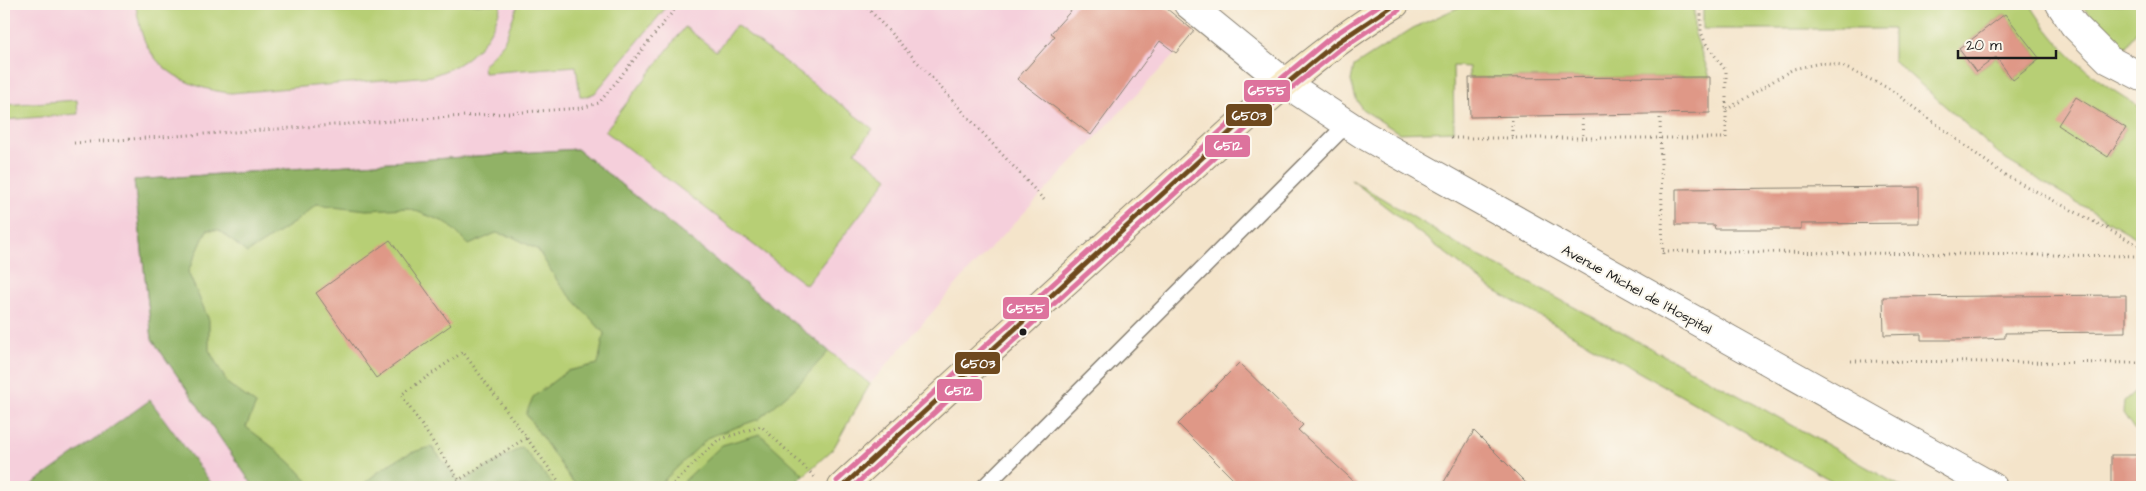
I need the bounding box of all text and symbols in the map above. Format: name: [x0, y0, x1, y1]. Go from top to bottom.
scale bar: [1958, 28, 2056, 60]
text: 20 m: [1966, 35, 2002, 56]
line badge: 6555: [1243, 79, 1291, 103]
text: 6555: [1248, 81, 1287, 101]
line badge: 6503: [1225, 103, 1273, 127]
text: 6503: [1232, 106, 1267, 126]
line badge: 6512: [1204, 134, 1251, 158]
text: 6512: [1214, 136, 1243, 156]
street label: Avenue Michel de l'Hospital: [1558, 240, 1715, 340]
line badge: 6555: [1002, 296, 1050, 320]
text: 6555: [1007, 299, 1046, 319]
unlabelled marker: [1018, 327, 1028, 337]
line badge: 6503: [954, 351, 1001, 375]
text: 6503: [961, 354, 996, 374]
line badge: 6512: [936, 378, 983, 402]
text: 6512: [945, 381, 974, 401]

